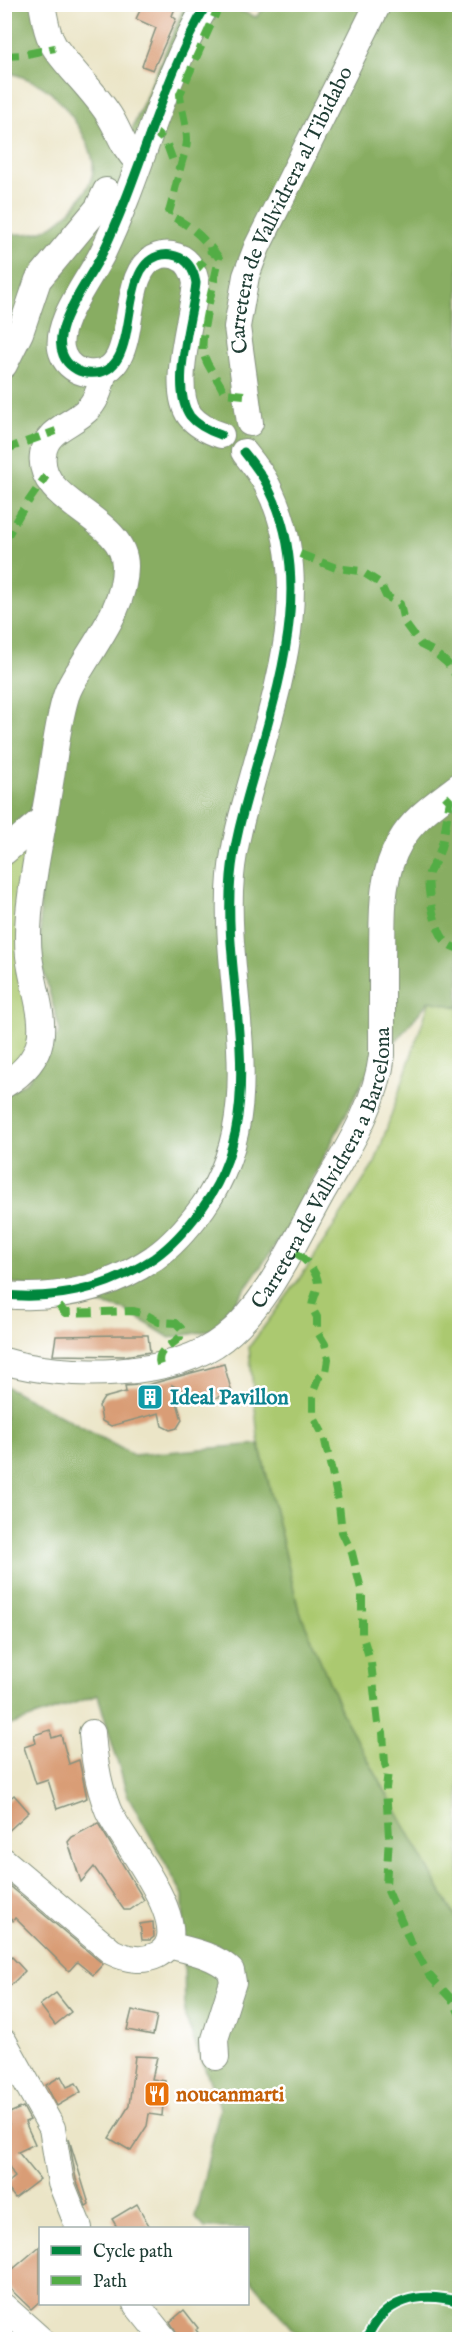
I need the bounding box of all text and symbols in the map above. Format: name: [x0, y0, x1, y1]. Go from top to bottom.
street label: Carretera de Vallvidrera al Tibidabo: [225, 62, 360, 355]
street label: Carretera de Vallvidrera a Barcelona: [246, 1026, 397, 1315]
building icon: Ideal Pavillon: [135, 1382, 165, 1412]
place label: Ideal Pavillon: [170, 1385, 289, 1412]
restaurant icon: noucanmarti: [142, 2079, 172, 2109]
place label: noucanmarti: [176, 2082, 285, 2109]
legend: [39, 2227, 249, 2305]
text: Cycle path: [93, 2241, 173, 2264]
text: Path: [93, 2271, 127, 2294]

